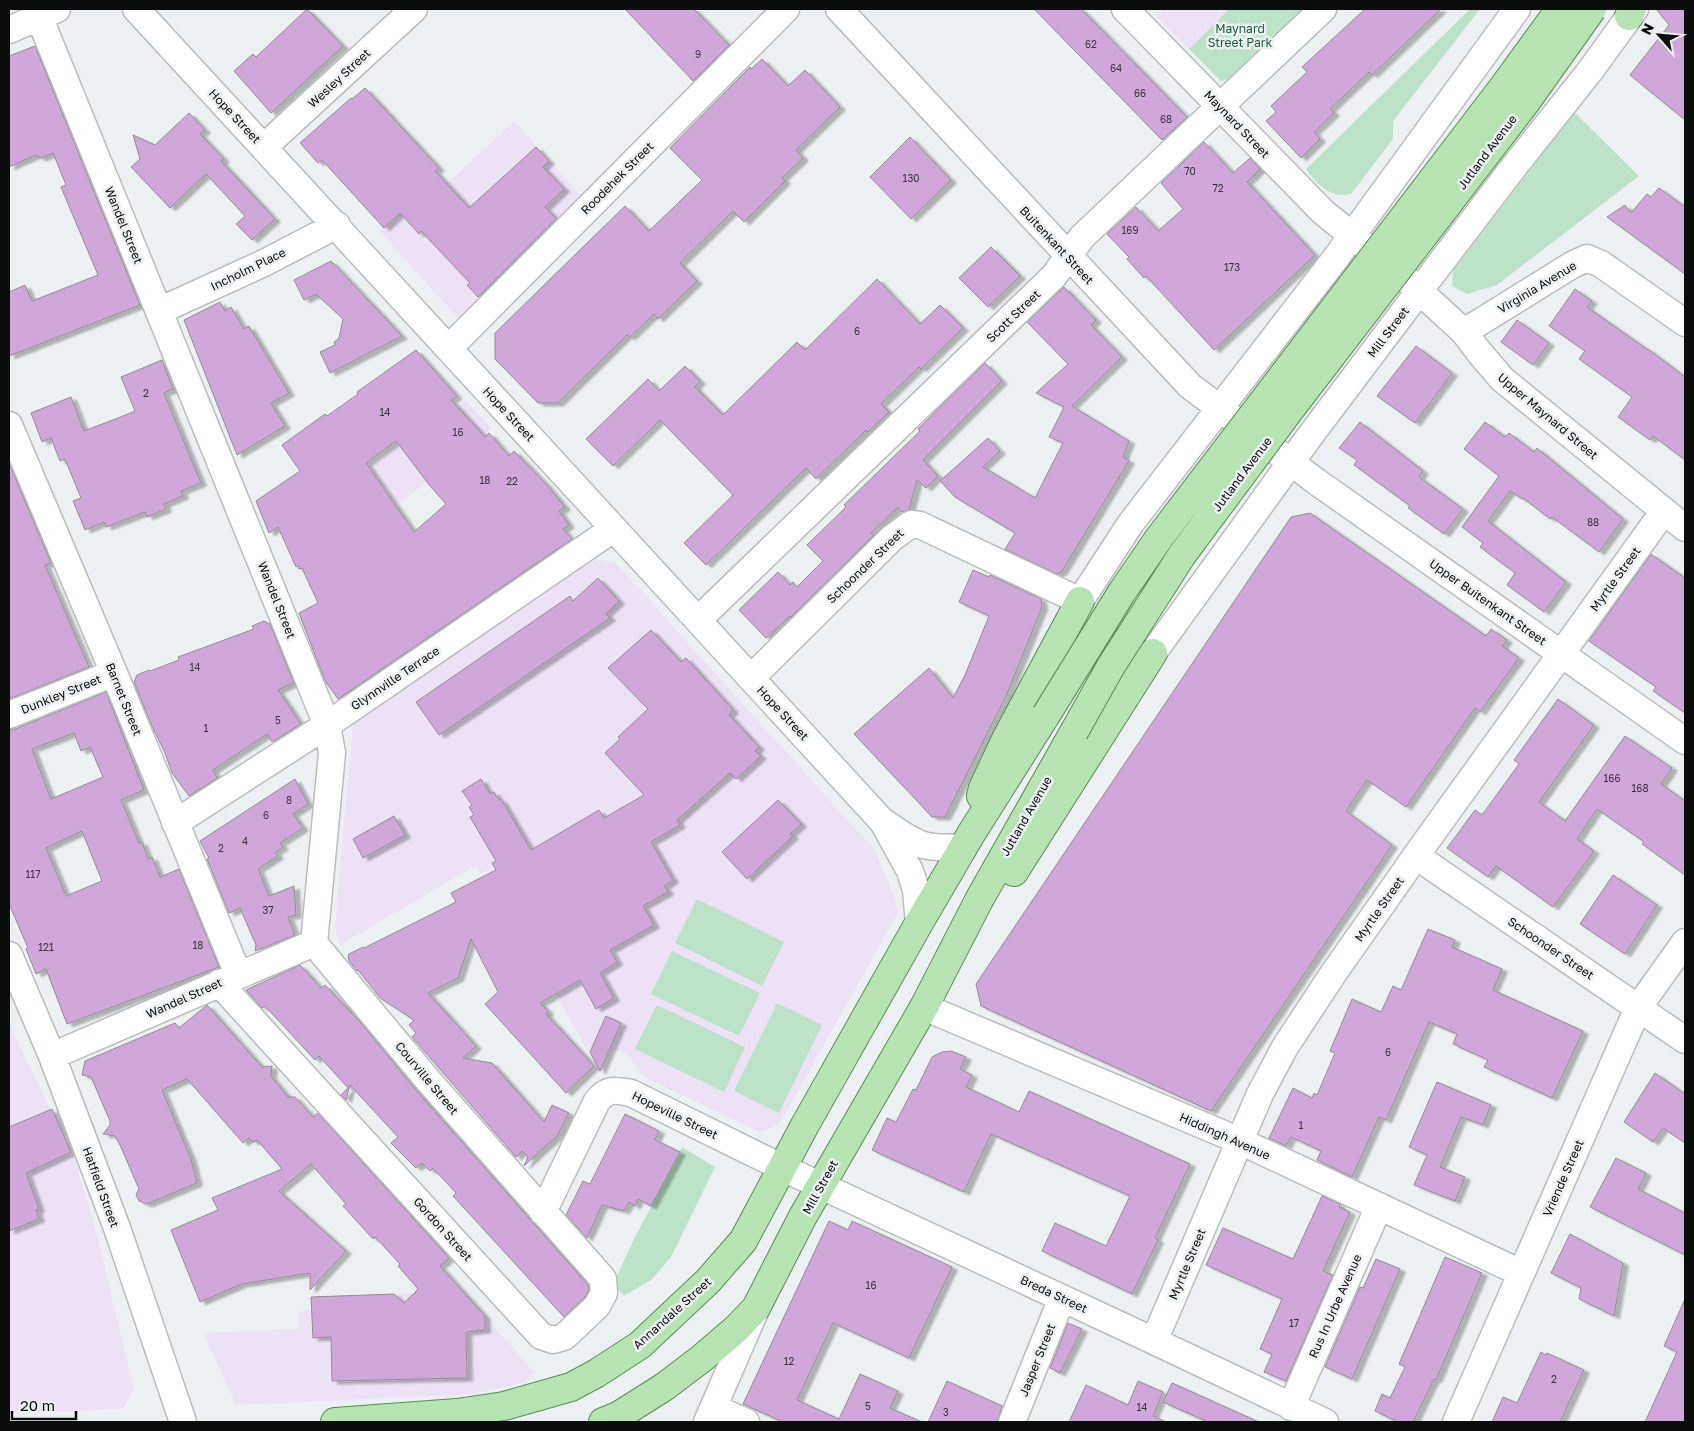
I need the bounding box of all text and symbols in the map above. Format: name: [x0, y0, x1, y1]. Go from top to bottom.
north arrow: [1634, 10, 1684, 60]
text: N: [1637, 20, 1657, 37]
park label: Maynard Street Park: [1208, 21, 1272, 50]
house number: 62: [1085, 38, 1097, 50]
street label: Wesley Street: [305, 45, 374, 111]
house number: 9: [695, 48, 701, 60]
house number: 64: [1110, 62, 1122, 74]
street label: Hope Street: [206, 86, 264, 147]
house number: 66: [1134, 87, 1146, 99]
street label: Maynard Street: [1201, 87, 1273, 161]
street label: Jutland Avenue: [1454, 112, 1520, 192]
house number: 68: [1160, 113, 1172, 125]
street label: Roodehek Street: [578, 138, 657, 217]
house number: 70: [1184, 165, 1196, 177]
house number: 130: [903, 172, 919, 184]
house number: 72: [1212, 182, 1224, 194]
street label: Wandel Street: [102, 184, 146, 266]
street label: Buitenkant Street: [1017, 203, 1097, 287]
house number: 169: [1122, 224, 1138, 236]
street label: Incholm Place: [208, 244, 288, 294]
street label: Virginia Avenue: [1495, 258, 1579, 316]
house number: 173: [1224, 261, 1240, 273]
street label: Scott Street: [983, 286, 1043, 346]
street label: Mill Street: [1364, 303, 1412, 360]
house number: 6: [854, 325, 860, 337]
street label: Upper Maynard Street: [1495, 370, 1601, 462]
street label: Hope Street: [480, 384, 538, 445]
house number: 2: [143, 387, 149, 399]
house number: 14: [380, 406, 390, 418]
house number: 16: [453, 426, 463, 438]
street label: Jutland Avenue: [1209, 434, 1275, 514]
house number: 18: [480, 474, 490, 486]
house number: 22: [506, 475, 518, 487]
house number: 88: [1587, 516, 1599, 528]
street label: Schoonder Street: [823, 525, 907, 606]
street label: Myrtle Street: [1587, 544, 1644, 614]
street label: Upper Buitenkant Street: [1426, 556, 1550, 648]
street label: Wandel Street: [255, 559, 299, 641]
street label: Glynnville Terrace: [348, 643, 442, 713]
street label: Barnet Street: [103, 660, 145, 738]
house number: 14: [190, 661, 200, 673]
street label: Dunkley Street: [19, 671, 104, 717]
street label: Hope Street: [754, 683, 812, 744]
house number: 5: [275, 714, 281, 726]
house number: 1: [204, 722, 209, 734]
house number: 166: [1604, 772, 1620, 784]
street label: Jutland Avenue: [997, 773, 1055, 858]
house number: 168: [1632, 782, 1649, 794]
house number: 8: [286, 794, 292, 806]
house number: 6: [263, 809, 269, 821]
house number: 4: [242, 835, 248, 847]
house number: 2: [218, 842, 224, 854]
house number: 117: [26, 868, 41, 880]
street label: Myrtle Street: [1351, 873, 1407, 944]
house number: 37: [262, 904, 274, 916]
street label: Schoonder Street: [1505, 914, 1597, 983]
house number: 18: [193, 939, 203, 951]
house number: 121: [38, 941, 54, 953]
street label: Wandel Street: [144, 974, 225, 1022]
street label: Courville Street: [392, 1038, 462, 1118]
house number: 6: [1385, 1046, 1391, 1058]
street label: Hopeville Street: [630, 1088, 720, 1142]
street label: Hiddingh Avenue: [1177, 1109, 1273, 1163]
house number: 1: [1299, 1119, 1304, 1131]
street label: Vriende Street: [1539, 1137, 1587, 1219]
street label: Hatfield Street: [79, 1145, 123, 1230]
street label: Mill Street: [799, 1157, 841, 1217]
street label: Gordon Street: [410, 1194, 476, 1264]
street label: Myrtle Street: [1165, 1226, 1209, 1302]
street label: Rus In Urbe Avenue: [1305, 1252, 1365, 1360]
street label: Breda Street: [1018, 1272, 1090, 1316]
street label: Annandale Street: [630, 1274, 714, 1352]
house number: 16: [866, 1279, 876, 1291]
house number: 17: [1289, 1317, 1299, 1329]
street label: Jasper Street: [1016, 1321, 1059, 1399]
house number: 12: [784, 1355, 795, 1367]
house number: 2: [1551, 1373, 1557, 1385]
scale bar: [12, 1388, 76, 1420]
text: 20 m: [20, 1396, 55, 1414]
house number: 5: [865, 1400, 871, 1412]
house number: 14: [1137, 1401, 1147, 1413]
house number: 3: [943, 1406, 949, 1418]

